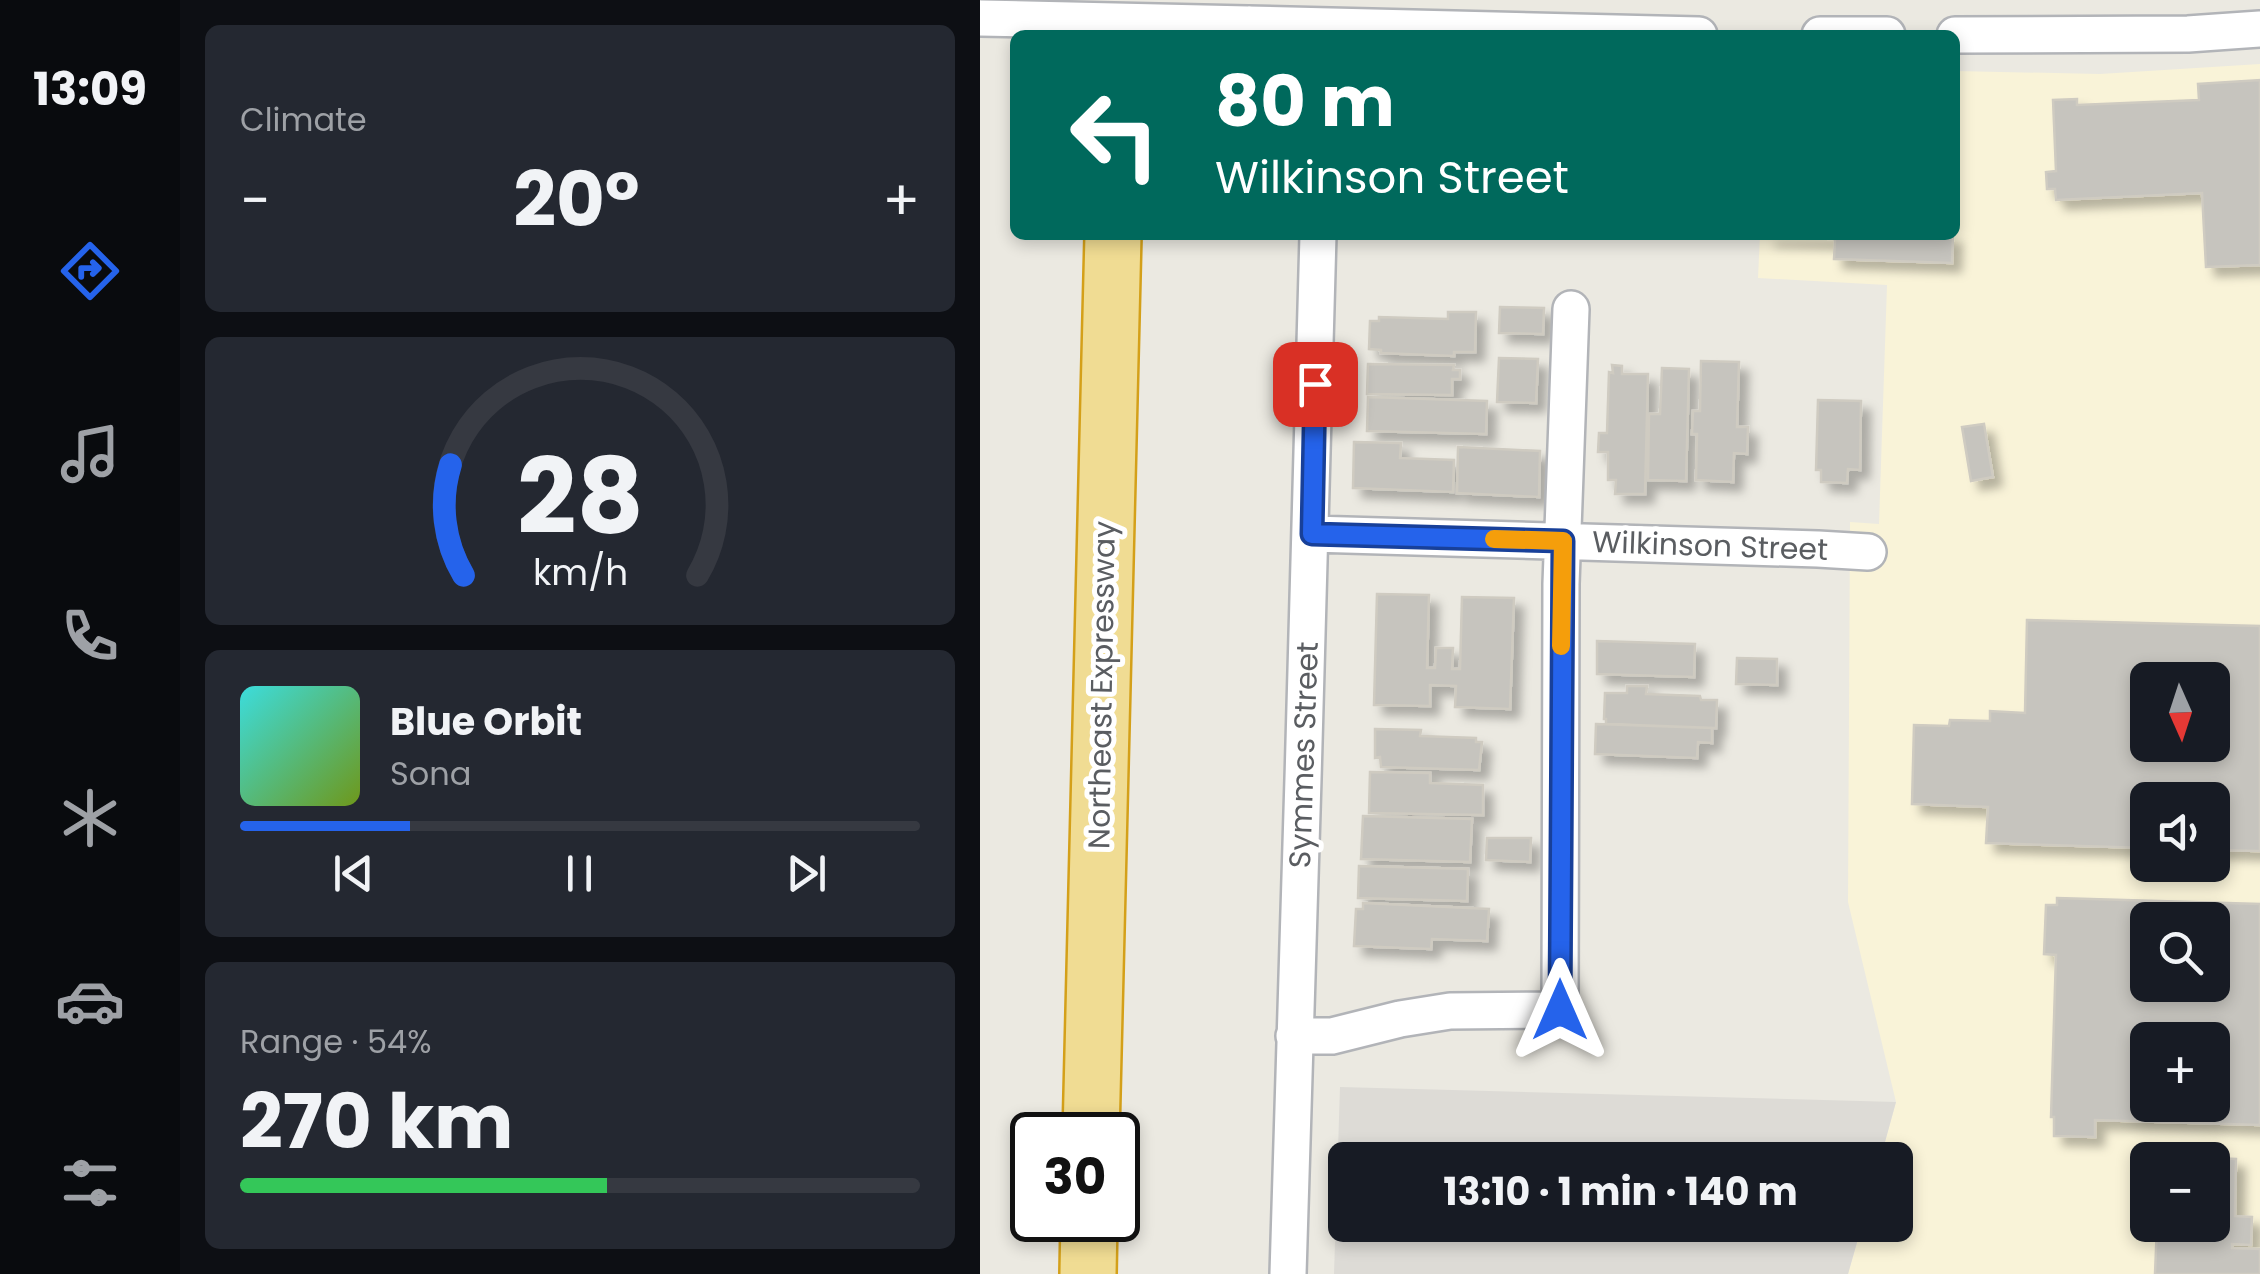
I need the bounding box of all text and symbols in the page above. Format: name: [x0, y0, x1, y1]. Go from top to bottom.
text: 80 m: [1215, 52, 1395, 151]
text: 13:09: [33, 58, 147, 121]
icon: left: [1050, 70, 1180, 200]
text: Climate: [240, 97, 367, 142]
text: Wilkinson Street: [1215, 146, 1569, 209]
text: 20°: [513, 147, 640, 252]
text: −: [240, 162, 270, 239]
text: +: [882, 162, 920, 239]
icon: directions: [55, 236, 125, 306]
pin: [1273, 342, 1358, 427]
icon: arrive: [1288, 357, 1343, 412]
icon: music: [55, 419, 125, 489]
text: 28: [517, 424, 643, 569]
street label: Wilkinson Street: [1591, 520, 1829, 571]
street label: Northeast Expressway: [1077, 521, 1126, 849]
text: km/h: [532, 547, 628, 598]
icon: phone: [55, 601, 125, 671]
street label: Symmes Street: [1278, 641, 1329, 869]
north arrow: [2130, 662, 2230, 762]
map controls: [2130, 662, 2230, 1242]
text: Blue Orbit: [390, 695, 582, 748]
text: Sona: [390, 751, 471, 796]
button: sound: [2130, 782, 2230, 882]
icon: climate: [55, 783, 125, 853]
icon: previous: [326, 846, 381, 901]
icon: pause: [552, 846, 607, 901]
icon: next: [779, 846, 834, 901]
button: search: [2130, 902, 2230, 1002]
position arrow: [1508, 958, 1612, 1062]
icon: car: [55, 966, 125, 1036]
text: Range · 54%: [240, 1019, 431, 1064]
button: +: [2130, 1022, 2230, 1122]
text: 270 km: [240, 1069, 514, 1174]
speed limit sign: 30: [1010, 1112, 1140, 1242]
button: −: [2130, 1142, 2230, 1242]
icon: filters: [55, 1148, 125, 1218]
text: 13:10 · 1 min · 140 m: [1443, 1165, 1798, 1218]

